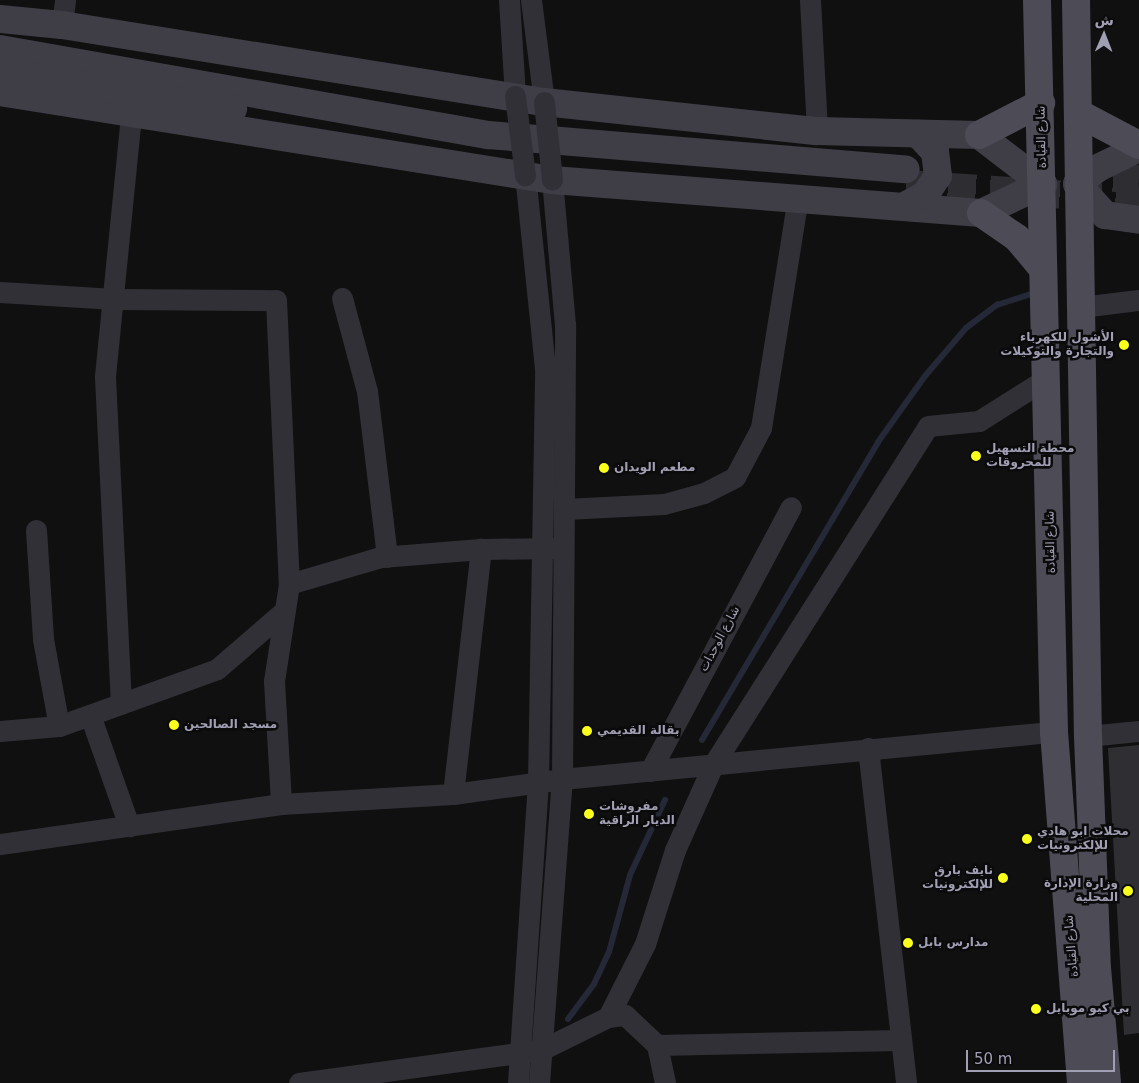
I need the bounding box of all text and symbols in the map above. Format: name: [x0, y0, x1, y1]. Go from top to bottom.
north arrow: [1079, 10, 1129, 60]
text: ش: [1094, 12, 1114, 28]
street label: شارع القيادة: [1034, 106, 1050, 168]
place label: الأشول للكهرباء والتجارة والتوكيلات: [1000, 331, 1114, 359]
marker: الأشول للكهرباء والتجارة والتوكيلات: [1118, 339, 1130, 351]
place label: محطة التسهيل للمحروقات: [986, 442, 1074, 470]
marker: محطة التسهيل للمحروقات: [970, 450, 982, 462]
place label: مطعم الويدان: [614, 461, 695, 475]
marker: مطعم الويدان: [598, 462, 610, 474]
street label: شارع القيادة: [1043, 511, 1059, 573]
street label: شارع الوحدات: [697, 604, 743, 674]
place label: مسجد الصالحين: [184, 718, 277, 732]
marker: مسجد الصالحين: [168, 719, 180, 731]
place label: بقالة القديمي: [597, 724, 679, 738]
marker: بقالة القديمي: [581, 725, 593, 737]
place label: مفروشات الديار الراقية: [599, 800, 675, 828]
marker: مفروشات الديار الراقية: [583, 808, 595, 820]
place label: محلات ابو هادي للإلكترونيات: [1037, 825, 1129, 853]
marker: محلات ابو هادي للإلكترونيات: [1021, 833, 1033, 845]
place label: نايف بارق للإلكترونيات: [922, 864, 993, 892]
marker: نايف بارق للإلكترونيات: [997, 872, 1009, 884]
place label: وزارة الإدارة المحلية: [1044, 877, 1118, 905]
marker: وزارة الإدارة المحلية: [1122, 885, 1134, 897]
street label: شارع القيادة: [1062, 914, 1082, 978]
place label: مدارس بابل: [918, 936, 988, 950]
marker: مدارس بابل: [902, 937, 914, 949]
place label: بي كيو موبايل: [1046, 1002, 1130, 1016]
marker: بي كيو موبايل: [1030, 1003, 1042, 1015]
scale bar: [969, 1040, 1118, 1072]
text: 50 m: [974, 1050, 1012, 1068]

